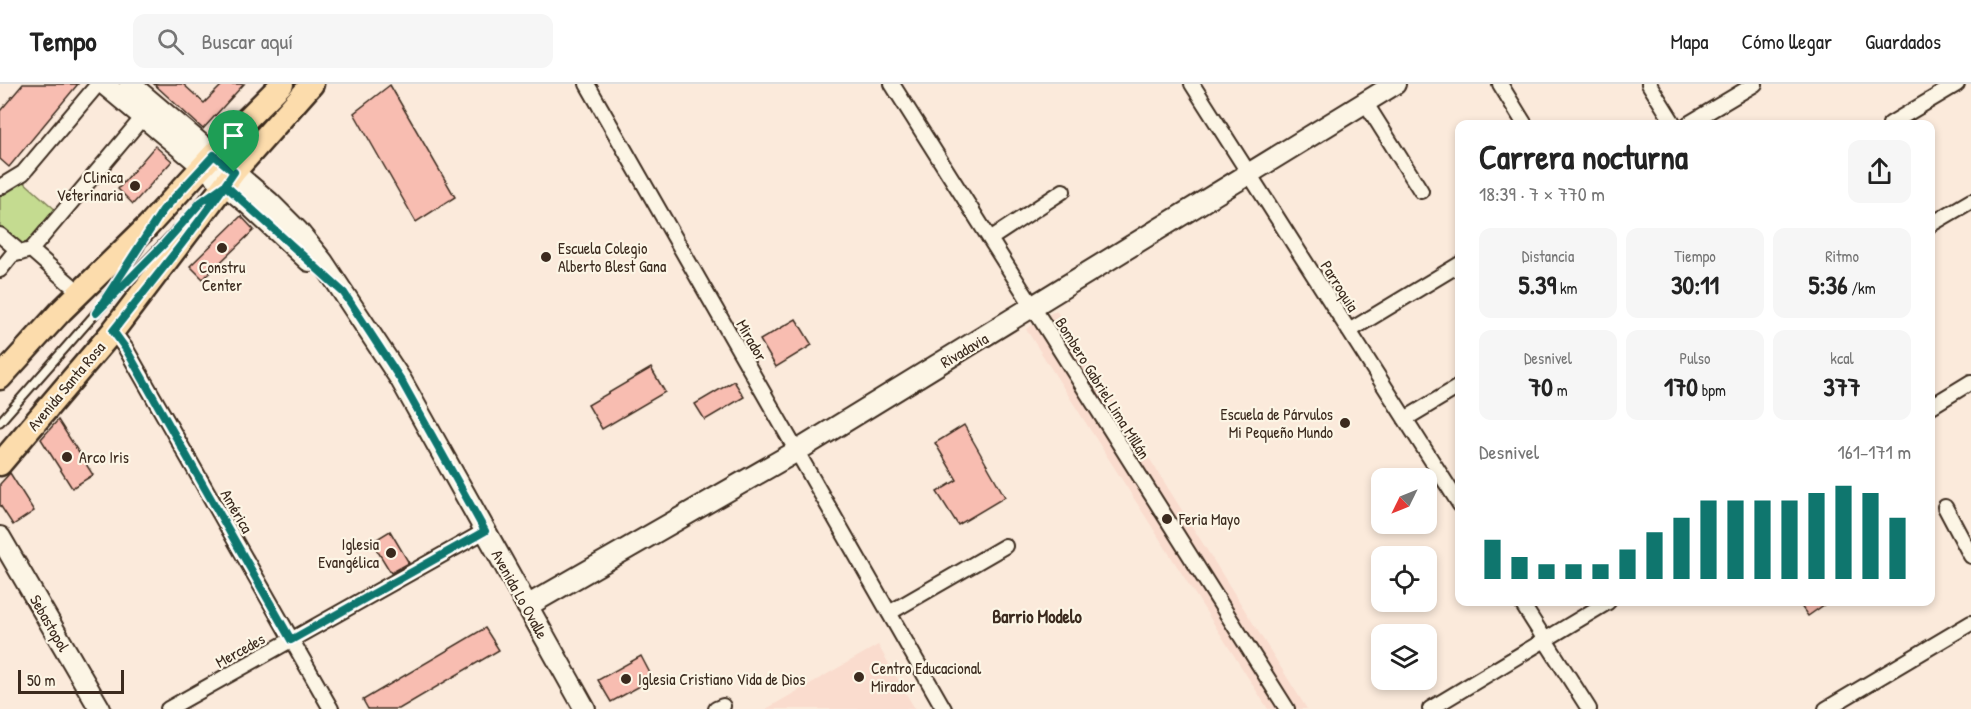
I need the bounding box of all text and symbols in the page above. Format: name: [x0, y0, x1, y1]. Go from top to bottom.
search box: [133, 14, 553, 68]
text: Tempo: [30, 22, 97, 60]
icon: search: [154, 25, 187, 58]
text: Buscar aquí: [202, 26, 293, 56]
text: Mapa: [1670, 27, 1708, 56]
text: Cómo llegar: [1741, 27, 1832, 56]
text: Guardados: [1865, 27, 1941, 56]
pin: [208, 110, 259, 172]
icon: arrive: [217, 119, 250, 152]
text: Carrera nocturna: [1479, 135, 1688, 179]
button: share: [1848, 140, 1911, 203]
place label: Clinica Veterinaria: [57, 166, 123, 206]
marker: Clinica Veterinaria: [128, 179, 142, 193]
text: 18:39 · 7 × 770 m: [1479, 180, 1605, 207]
place label: Escuela Colegio Alberto Blest Gana: [558, 237, 666, 277]
marker: Constru Center: [215, 241, 229, 255]
text: Distancia: [1522, 245, 1574, 267]
text: Tiempo: [1674, 245, 1716, 267]
text: Ritmo: [1825, 245, 1859, 267]
marker: Escuela Colegio Alberto Blest Gana: [539, 250, 553, 264]
place label: Constru Center: [199, 256, 246, 296]
street label: Parroquia: [1316, 256, 1364, 316]
text: 5.39: [1519, 267, 1556, 302]
text: 30:11: [1671, 267, 1719, 302]
text: 5:36: [1808, 267, 1848, 302]
text: km: [1556, 277, 1577, 299]
text: /km: [1848, 277, 1876, 299]
street label: Bombero Gabriel Lima Millán: [1050, 313, 1156, 463]
street label: Mirador: [731, 315, 773, 365]
street label: Rivadavia: [936, 327, 992, 373]
street label: Avenida Santa Rosa: [22, 337, 110, 435]
text: Desnivel: [1524, 347, 1572, 369]
text: Pulso: [1680, 347, 1710, 369]
text: kcal: [1830, 347, 1854, 369]
text: 70: [1528, 369, 1553, 404]
text: 170: [1664, 369, 1698, 404]
text: 377: [1823, 369, 1861, 404]
text: m: [1553, 379, 1568, 401]
text: bpm: [1698, 379, 1726, 401]
place label: Escuela de Párvulos Mi Pequeño Mundo: [1221, 403, 1334, 443]
marker: Escuela de Párvulos Mi Pequeño Mundo: [1338, 416, 1352, 430]
text: Desnivel: [1479, 438, 1539, 465]
text: 161–171 m: [1837, 438, 1911, 465]
place label: Arco Iris: [79, 446, 129, 468]
marker: Arco Iris: [60, 450, 74, 464]
north arrow: [1371, 468, 1437, 534]
map controls: [1371, 468, 1437, 690]
street label: América: [216, 485, 258, 537]
place label: Feria Mayo: [1178, 508, 1241, 530]
marker: Feria Mayo: [1160, 512, 1174, 526]
place label: Iglesia Evangélica: [318, 533, 379, 573]
marker: Iglesia Evangélica: [384, 546, 398, 560]
street label: Avenida Lo Ovalle: [487, 546, 554, 643]
button: locate: [1371, 546, 1437, 612]
street label: Sebastopol: [25, 591, 75, 656]
district label: Barrio Modelo: [992, 604, 1083, 629]
button: layers: [1371, 624, 1437, 690]
street label: Mercedes: [211, 627, 269, 673]
place label: Centro Educacional Mirador: [871, 657, 982, 697]
scale bar: [18, 667, 124, 694]
place label: Iglesia Cristiano Vida de Dios: [638, 668, 805, 690]
text: 50 m: [27, 669, 56, 691]
marker: Centro Educacional Mirador: [852, 670, 866, 684]
marker: Iglesia Cristiano Vida de Dios: [619, 672, 633, 686]

